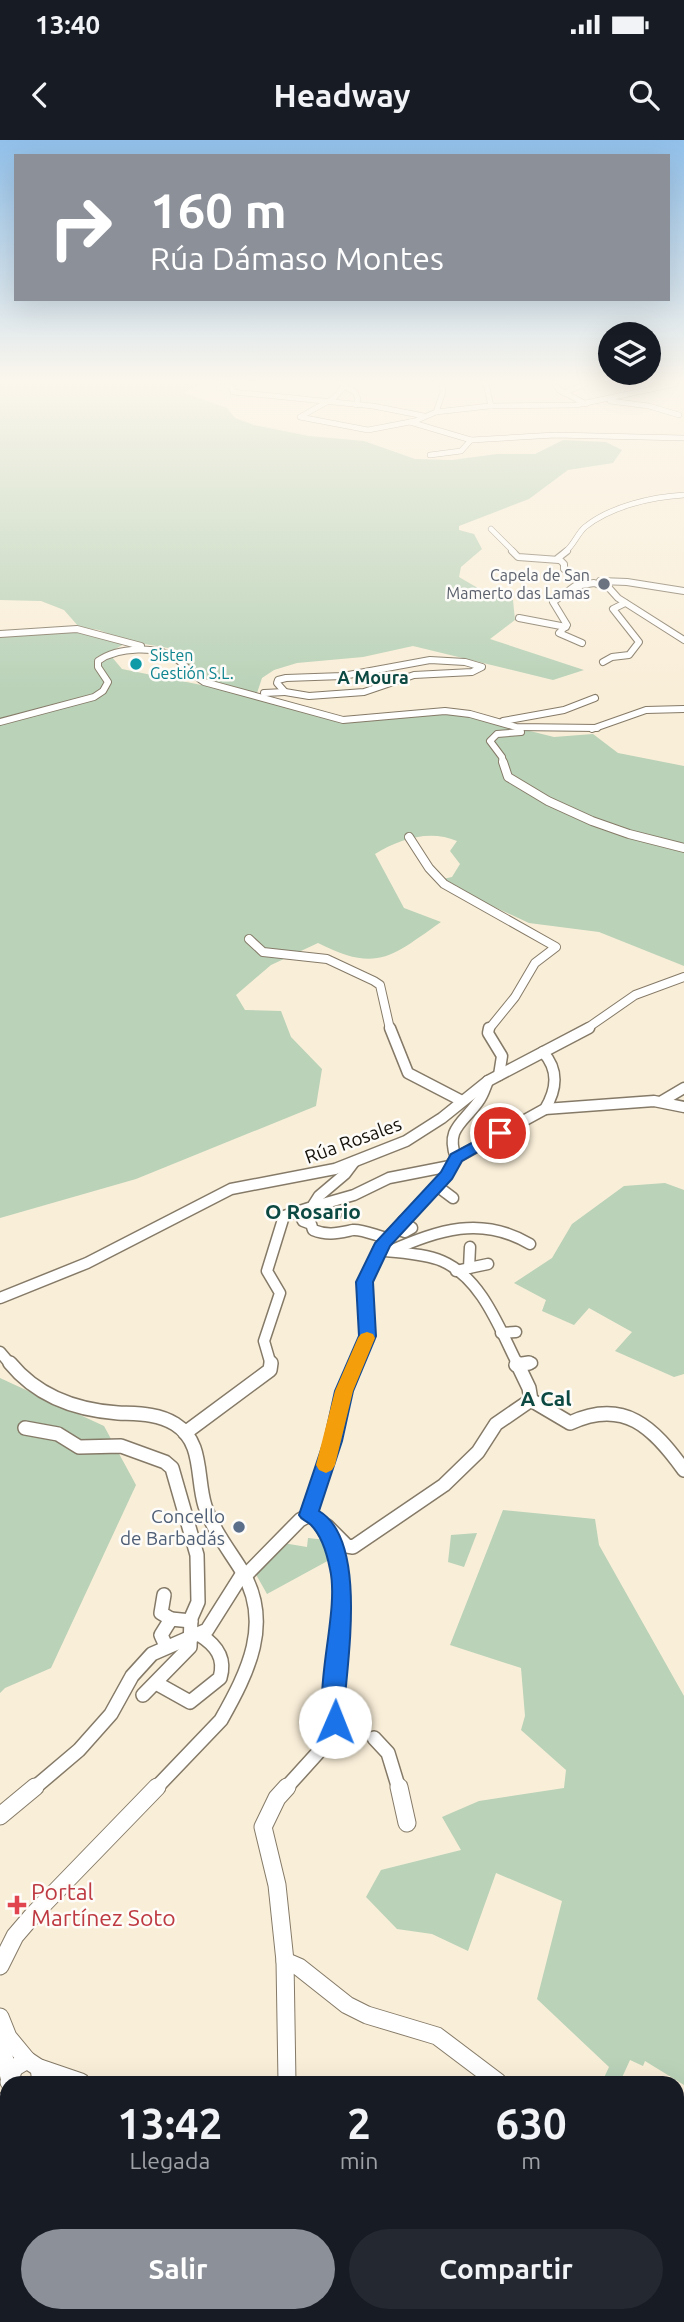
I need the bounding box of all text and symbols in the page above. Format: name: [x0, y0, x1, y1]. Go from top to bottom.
text: 13:40: [35, 10, 100, 39]
icon: back: [21, 76, 59, 114]
icon: search: [625, 76, 663, 114]
text: Headway: [273, 77, 411, 113]
icon: right: [35, 182, 126, 273]
text: 160 m: [150, 182, 287, 237]
text: Rúa Dámaso Montes: [150, 240, 444, 276]
map controls: [598, 322, 661, 385]
button: layers: [598, 322, 661, 385]
place label: Capela de San Mamerto das Lamas: [446, 566, 590, 602]
marker: Capela de San Mamerto das Lamas: [596, 576, 612, 592]
place label: Sisten Gestión S.L.: [150, 646, 234, 682]
marker: Sisten Gestión S.L.: [128, 656, 144, 672]
district label: A Moura: [337, 667, 409, 687]
pin: [470, 1103, 530, 1163]
street label: Rúa Rosales: [302, 1112, 404, 1168]
icon: arrive: [481, 1114, 519, 1152]
district label: O Rosario: [265, 1199, 361, 1223]
district label: A Cal: [520, 1386, 572, 1410]
place label: Concello de Barbadás: [120, 1505, 225, 1549]
marker: Concello de Barbadás: [231, 1519, 247, 1535]
position arrow: [298, 1685, 372, 1759]
place label: Portal Martínez Soto: [31, 1879, 176, 1930]
marker: Portal Martínez Soto: [9, 1897, 25, 1913]
text: 13:42: [117, 2100, 222, 2147]
text: 2: [347, 2100, 371, 2147]
text: 630: [496, 2100, 567, 2147]
text: Llegada: [129, 2148, 210, 2173]
text: min: [340, 2148, 378, 2173]
text: m: [521, 2148, 541, 2173]
button: Salir: [21, 2229, 335, 2309]
button: Compartir: [349, 2229, 663, 2309]

